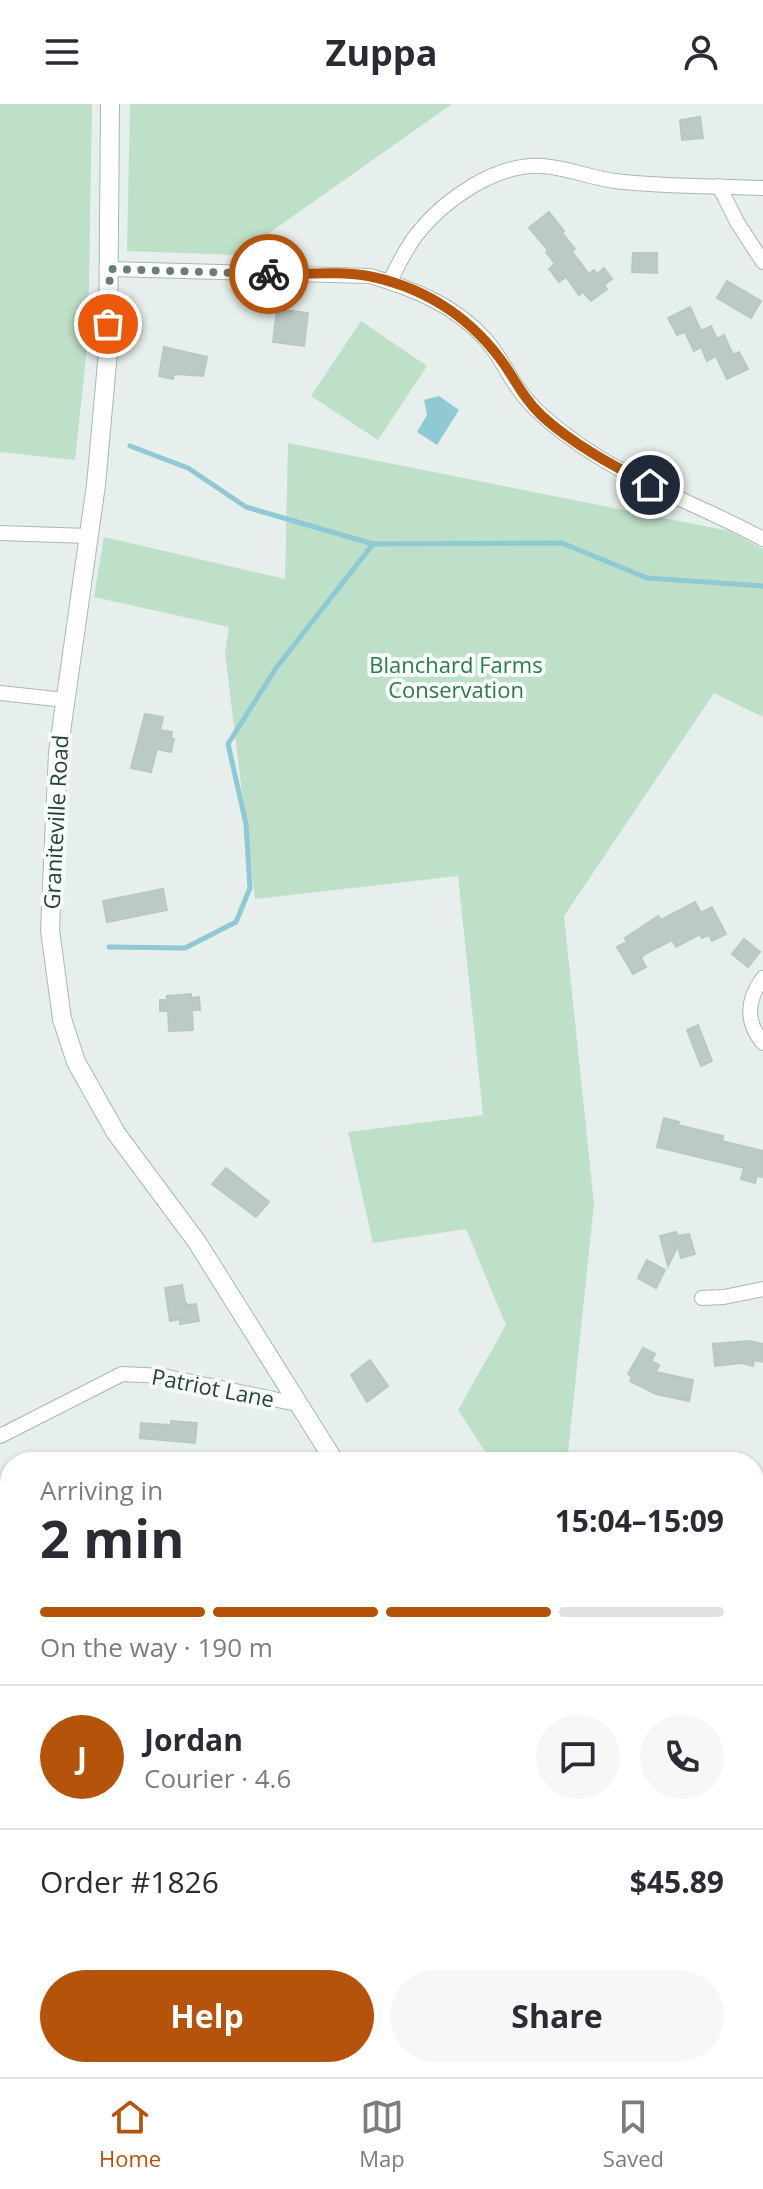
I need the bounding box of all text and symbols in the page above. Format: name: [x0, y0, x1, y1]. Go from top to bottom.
text: Zuppa: [326, 28, 437, 77]
icon: menu: [40, 30, 84, 74]
icon: person: [679, 30, 723, 74]
courier: [229, 234, 309, 314]
icon: bike: [247, 252, 291, 296]
pin: [74, 290, 142, 358]
icon: bag: [86, 302, 130, 346]
pin: [616, 451, 684, 519]
icon: home: [628, 463, 672, 507]
park label: Blanchard Farms Conservation: [369, 649, 543, 704]
street label: Graniteville Road: [35, 734, 75, 910]
street label: Patriot Lane: [149, 1360, 277, 1414]
text: Arriving in: [40, 1472, 163, 1508]
text: 15:04–15:09: [555, 1500, 724, 1541]
text: 2 min: [40, 1502, 184, 1573]
text: On the way · 190 m: [40, 1629, 273, 1665]
button: chat: [536, 1715, 620, 1799]
button: phone: [640, 1715, 724, 1799]
text: Jordan: [144, 1719, 243, 1760]
text: J: [77, 1737, 87, 1778]
text: Courier · 4.6: [144, 1760, 291, 1796]
text: Order #1826: [40, 1861, 219, 1902]
text: $45.89: [630, 1861, 724, 1902]
button: Help: [40, 1970, 374, 2062]
button: Share: [390, 1970, 724, 2062]
tab: Home: [99, 2095, 161, 2173]
tab: Map: [359, 2095, 405, 2173]
tab: Saved: [603, 2095, 664, 2173]

